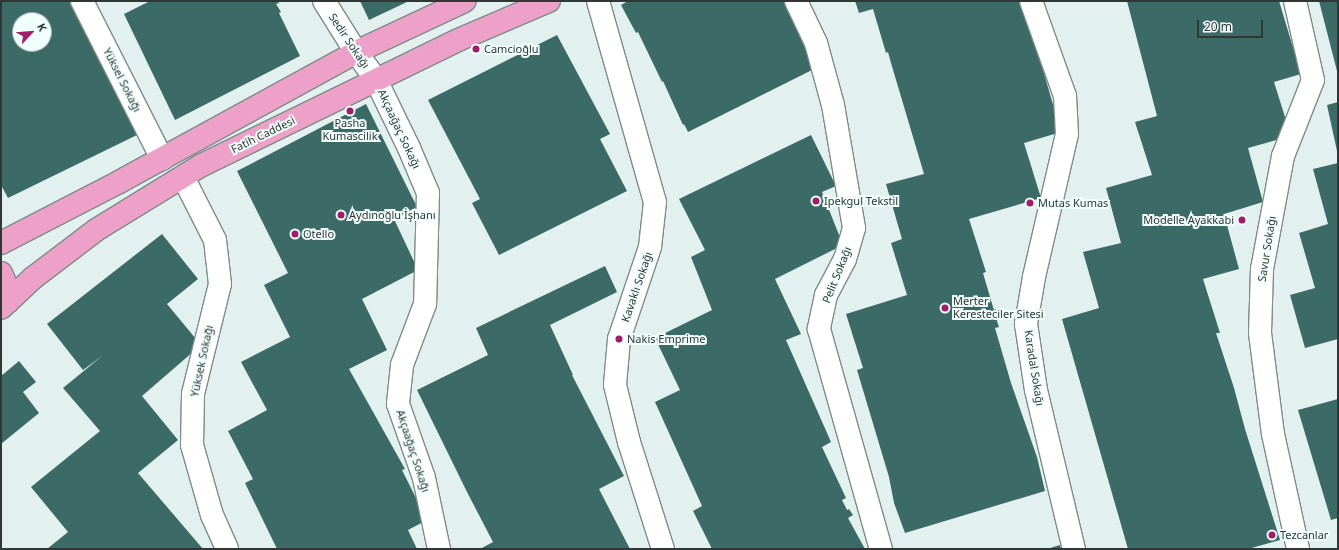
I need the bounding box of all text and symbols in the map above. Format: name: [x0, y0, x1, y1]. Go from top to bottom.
street label: Sedir Sokağı: [326, 11, 372, 71]
north arrow: [12, 12, 52, 52]
scale bar: [1199, 12, 1265, 38]
text: 20 m: [1204, 18, 1232, 35]
text: K: [34, 20, 51, 34]
place label: Camcioğlu: [484, 42, 539, 56]
marker: Camcioğlu: [471, 44, 481, 54]
street label: Yüksel Sokağı: [100, 46, 144, 114]
street label: Akçaağaç Sokağı: [375, 87, 423, 171]
marker: Pasha Kumascilik: [345, 106, 355, 116]
street label: Fatih Caddesi: [229, 114, 297, 156]
place label: Pasha Kumascilik: [323, 117, 377, 143]
place label: Ipekgul Tekstil: [824, 194, 898, 208]
marker: Ipekgul Tekstil: [811, 196, 821, 206]
place label: Mutas Kumas: [1038, 196, 1108, 210]
marker: Mutas Kumas: [1025, 198, 1035, 208]
place label: Aydınoğlu İşhanı: [349, 208, 436, 222]
marker: Aydınoğlu İşhanı: [336, 210, 346, 220]
place label: Modelle Ayakkabi: [1143, 213, 1234, 227]
marker: Modelle Ayakkabi: [1237, 215, 1247, 225]
street label: Savur Sokağı: [1255, 215, 1279, 283]
place label: Otello: [303, 227, 334, 241]
marker: Otello: [290, 229, 300, 239]
street label: Pelit Sokağı: [820, 245, 854, 305]
street label: Kavaklı Sokağı: [619, 250, 655, 324]
place label: Merter Keresteciler Sitesi: [953, 295, 1044, 321]
marker: Merter Keresteciler Sitesi: [940, 303, 950, 313]
street label: Yüksek Sokağı: [188, 324, 216, 398]
street label: Karadal Sokağı: [1022, 329, 1046, 407]
place label: Nakis Emprime: [627, 332, 705, 346]
marker: Nakis Emprime: [614, 334, 624, 344]
street label: Akçaağaç Sokağı: [393, 408, 433, 494]
place label: Tezcanlar: [1280, 528, 1328, 542]
marker: Tezcanlar: [1267, 530, 1277, 540]

